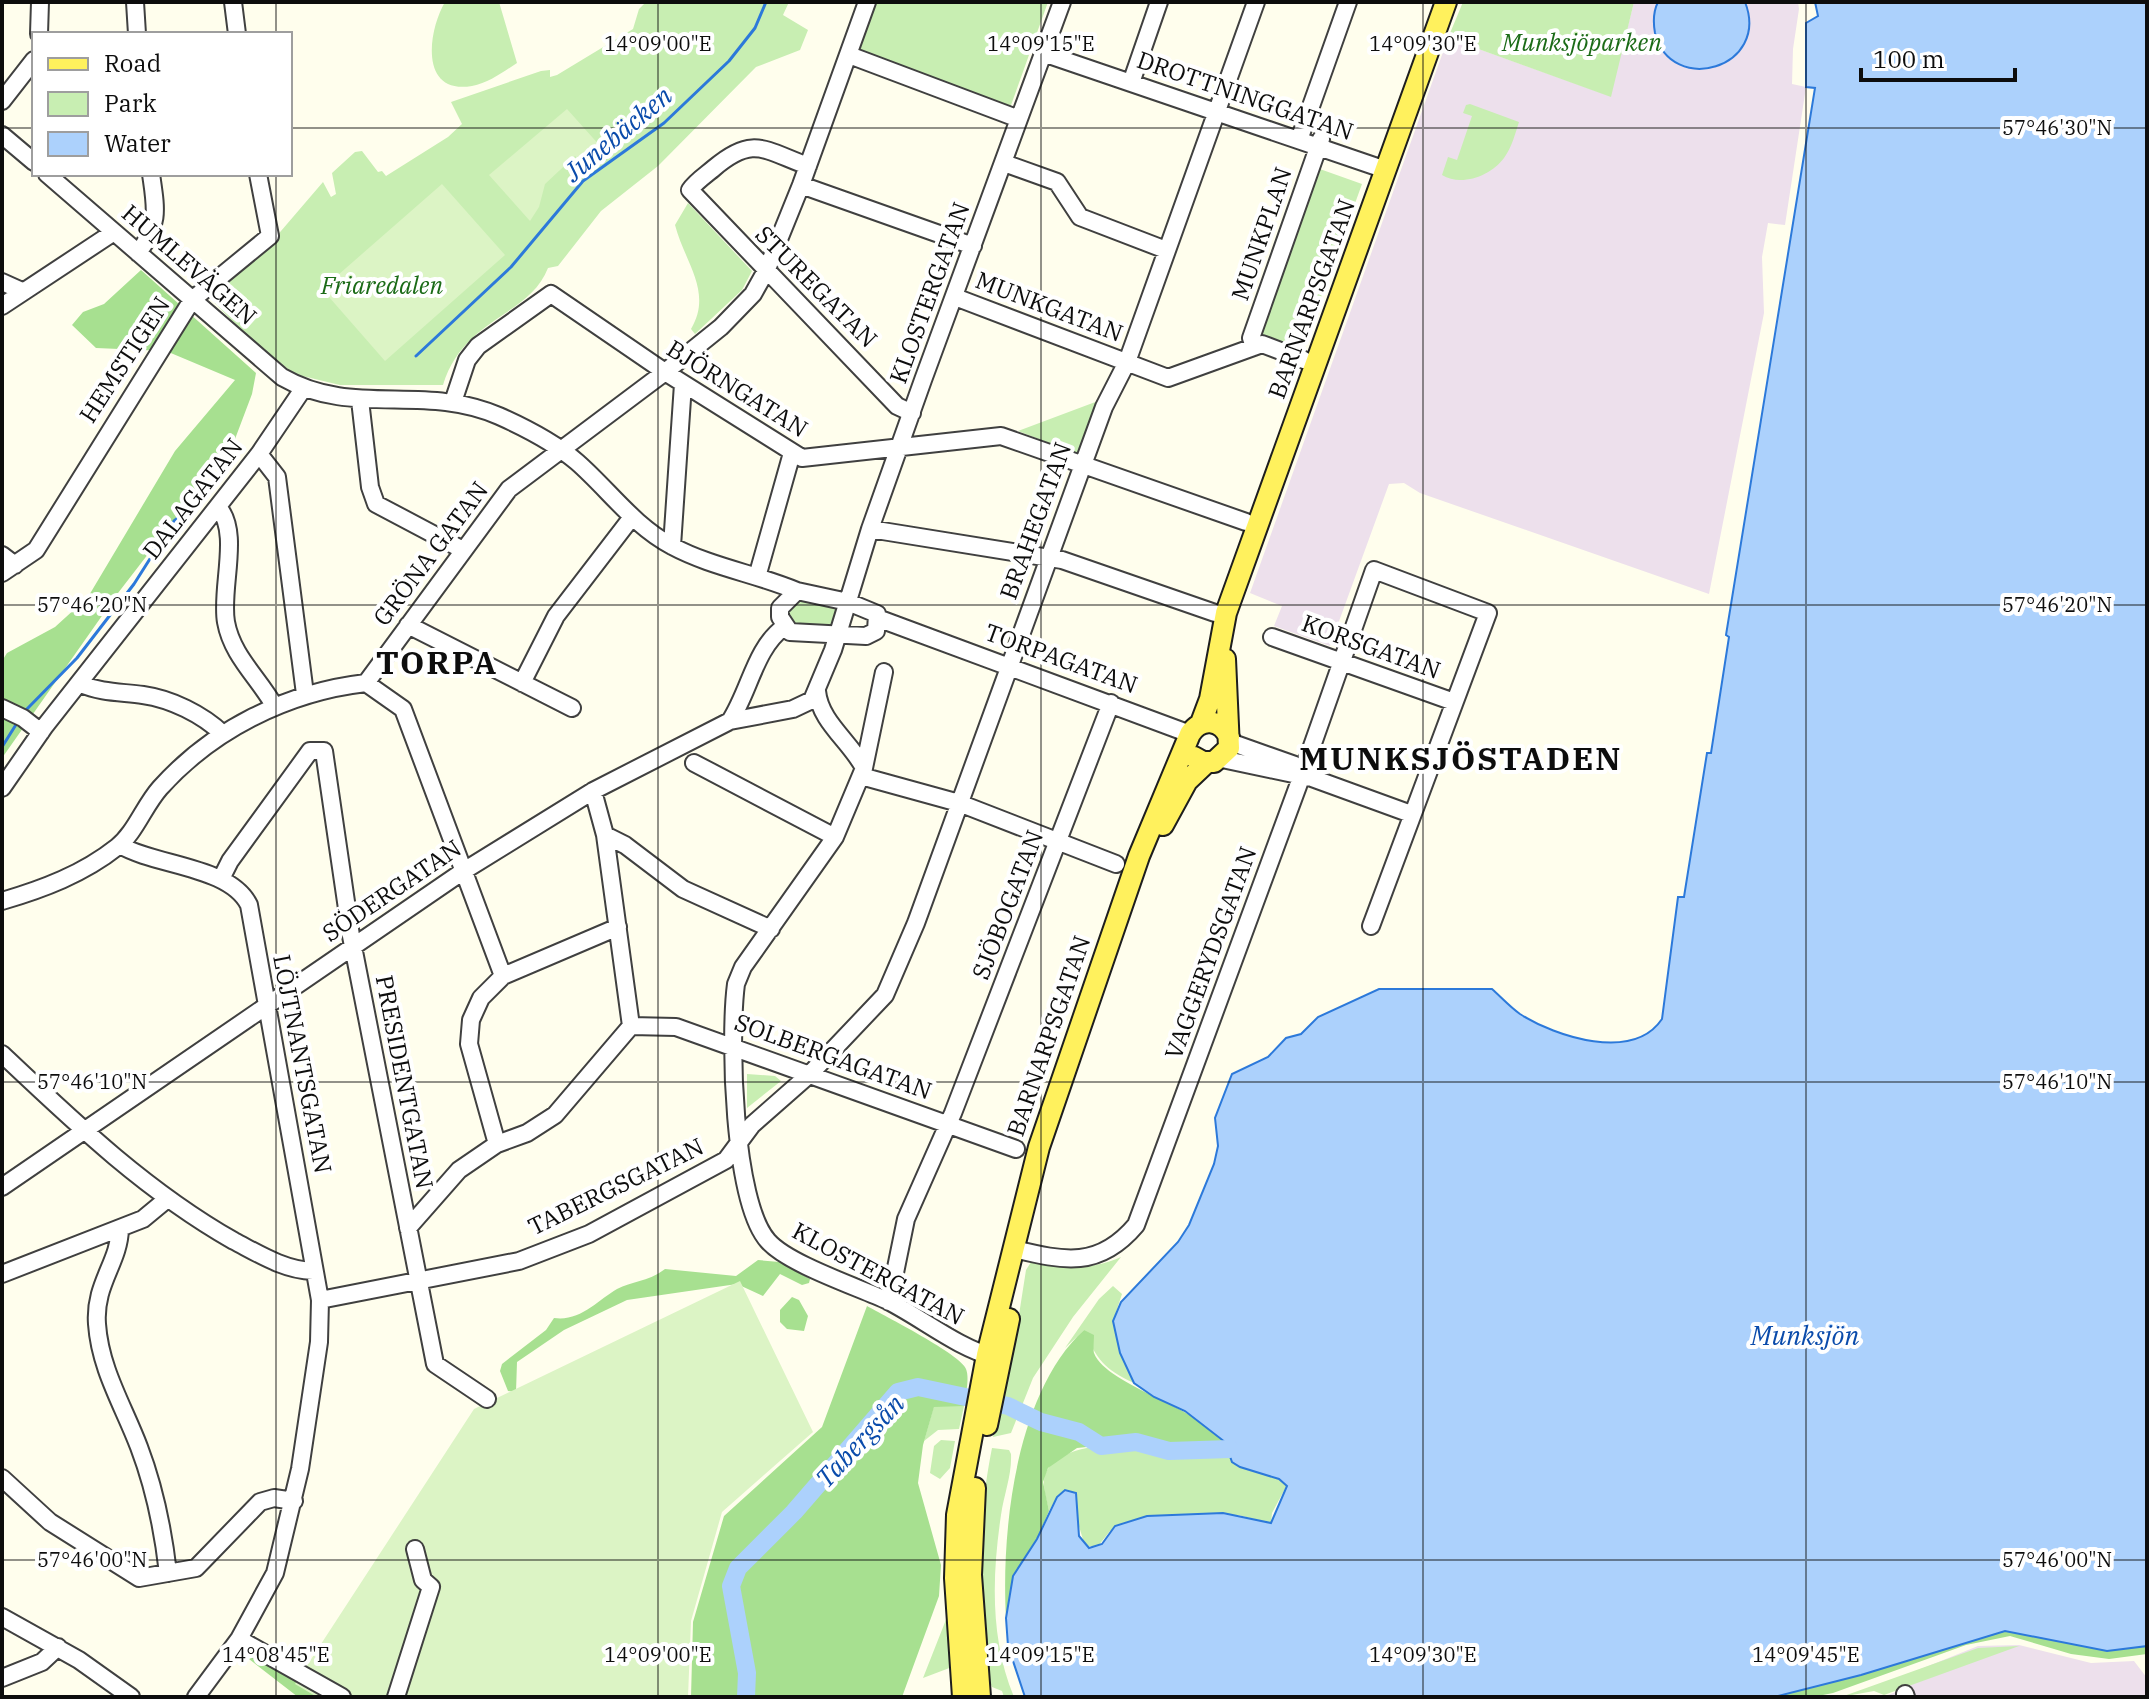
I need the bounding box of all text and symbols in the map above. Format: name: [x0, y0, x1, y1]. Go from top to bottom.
park label: Munksjöparken: [1501, 26, 1662, 58]
text: 14°09'00"E: [604, 30, 712, 57]
text: 14°09'15"E: [987, 30, 1095, 57]
text: 14°09'30"E: [1369, 30, 1477, 57]
legend: [32, 32, 292, 176]
scale bar: [1861, 32, 2015, 82]
street label: DROTTNINGGATAN: [1133, 43, 1358, 147]
text: 100 m: [1873, 43, 1945, 75]
text: Road: [104, 47, 161, 79]
water label: Junebäcken: [555, 78, 679, 189]
text: Park: [104, 87, 156, 119]
text: 57°46'30"N: [2002, 114, 2112, 141]
text: Water: [104, 127, 171, 159]
street label: MUNKPLAN: [1223, 163, 1299, 305]
street label: BARNARPSGATAN: [1260, 195, 1362, 403]
street label: HUMLEVÄGEN: [115, 197, 264, 332]
street label: KLOSTERGATAN: [881, 198, 977, 388]
street label: STUREGATAN: [749, 218, 885, 354]
street label: MUNKGATAN: [971, 263, 1128, 349]
park label: Friaredalen: [320, 269, 443, 301]
street label: HEMSTIGEN: [71, 290, 177, 429]
street label: BJÖRNGATAN: [661, 332, 814, 444]
street label: DALAGATAN: [135, 431, 249, 565]
street label: BRAHEGATAN: [992, 438, 1078, 604]
street label: GRÖNA GATAN: [366, 475, 495, 632]
text: 57°46'20"N: [37, 591, 147, 618]
text: 57°46'20"N: [2002, 591, 2112, 618]
street label: KORSGATAN: [1298, 606, 1445, 686]
street label: TORPAGATAN: [981, 616, 1142, 700]
district label: TORPA: [376, 641, 498, 683]
district label: MUNKSJÖSTADEN: [1299, 737, 1623, 779]
street label: SJÖBOGATAN: [964, 825, 1050, 984]
street label: SÖDERGATAN: [316, 832, 467, 949]
street label: VAGGERYDSGATAN: [1157, 842, 1263, 1064]
street label: BARNARPSGATAN: [999, 931, 1097, 1140]
street label: LÖJTNANTSGATAN: [266, 952, 340, 1176]
street label: PRESIDENTGATAN: [369, 972, 441, 1191]
street label: SOLBERGAGATAN: [730, 1006, 936, 1107]
text: 57°46'10"N: [37, 1068, 147, 1095]
text: 57°46'10"N: [2002, 1068, 2112, 1095]
street label: TABERGSGATAN: [523, 1130, 709, 1242]
street label: KLOSTERGATAN: [787, 1214, 970, 1332]
water label: Munksjön: [1750, 1318, 1859, 1352]
water label: Tabergsån: [807, 1386, 911, 1494]
text: 57°46'00"N: [37, 1546, 147, 1573]
text: 57°46'00"N: [2002, 1546, 2112, 1573]
text: 14°08'45"E: [222, 1641, 330, 1668]
text: 14°09'00"E: [604, 1641, 712, 1668]
text: 14°09'15"E: [987, 1641, 1095, 1668]
text: 14°09'30"E: [1369, 1641, 1477, 1668]
text: 14°09'45"E: [1752, 1641, 1860, 1668]

